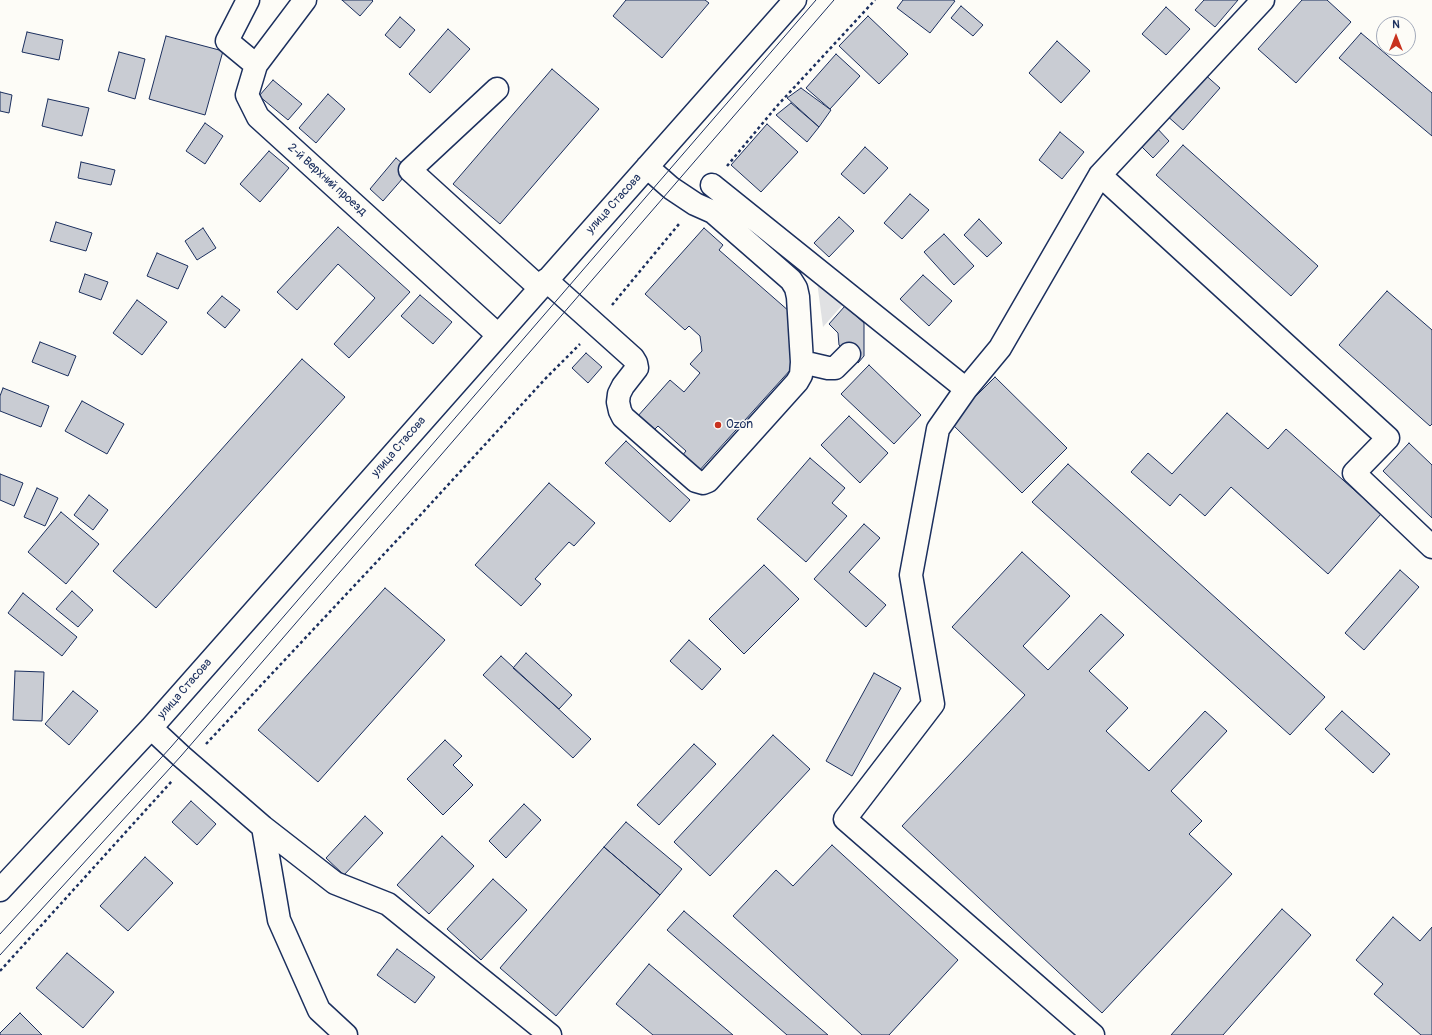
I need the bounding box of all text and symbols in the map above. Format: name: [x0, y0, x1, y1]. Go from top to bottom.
north arrow: [1376, 16, 1416, 56]
text: N: [1392, 18, 1400, 31]
street label: 2-й Верхний проезд: [285, 141, 369, 219]
street label: улица Стасова: [583, 171, 645, 237]
street label: улица Стасова: [369, 414, 429, 480]
place label: Ozon: [726, 418, 753, 432]
marker: Ozon: [713, 420, 723, 430]
street label: улица Стасова: [155, 656, 215, 722]

